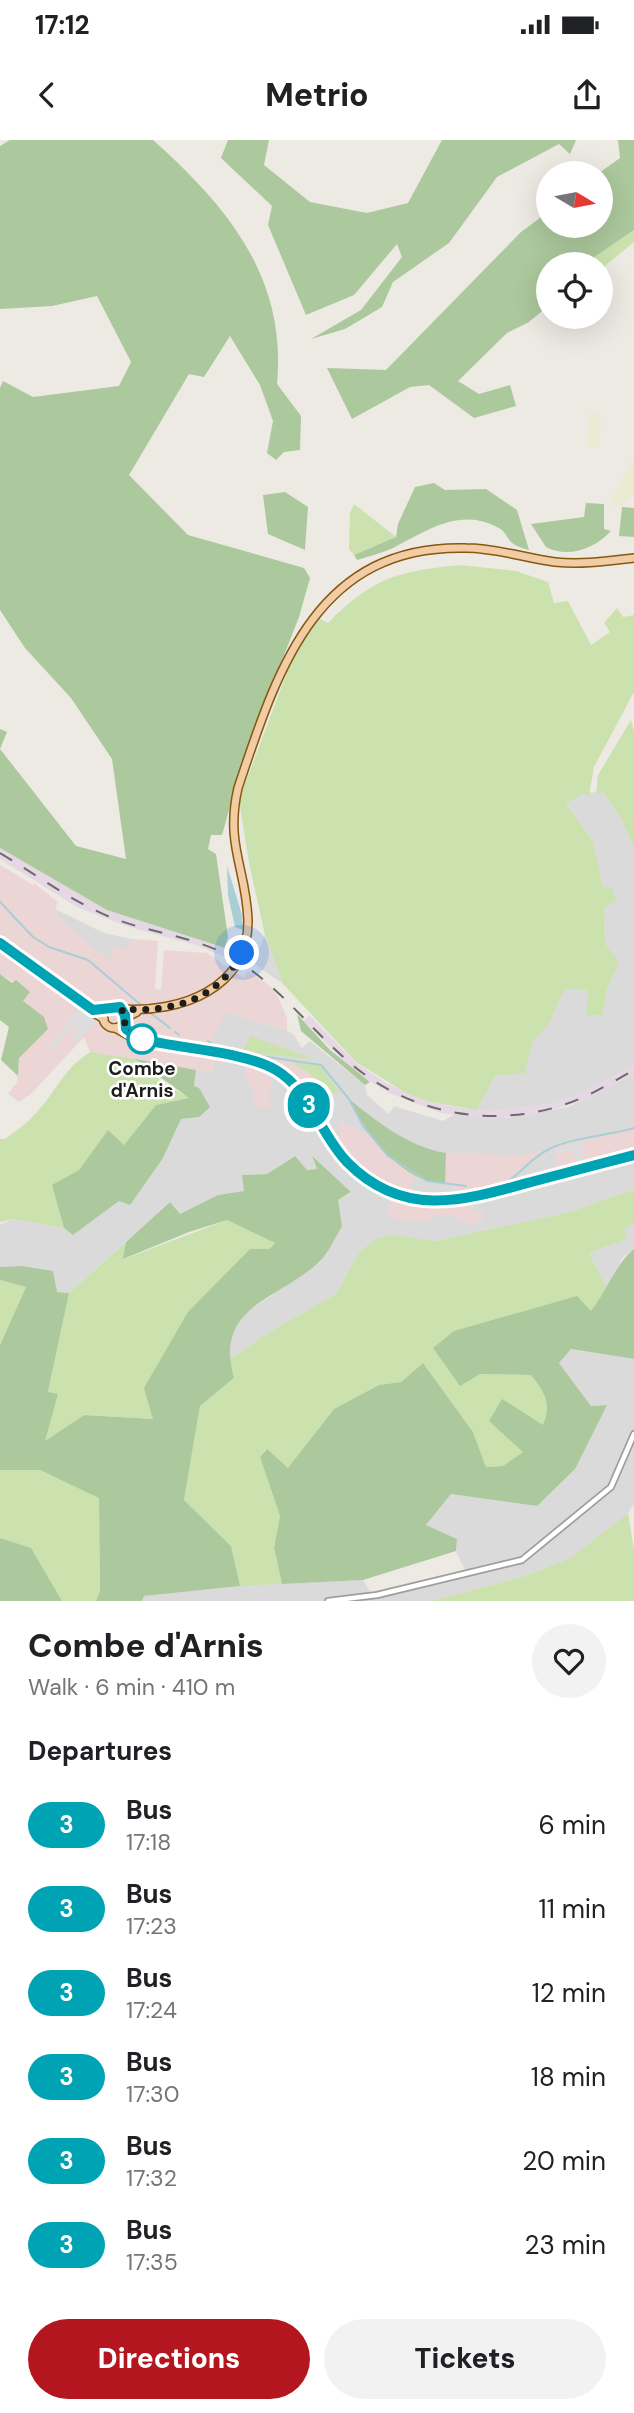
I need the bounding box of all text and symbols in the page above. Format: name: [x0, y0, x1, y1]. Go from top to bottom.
text: 17:12: [35, 8, 90, 42]
text: Metrio: [265, 74, 369, 116]
icon: back: [28, 76, 66, 114]
icon: share: [568, 76, 606, 114]
north arrow: [536, 161, 612, 238]
map controls: [536, 161, 613, 329]
button: locate: [536, 252, 613, 329]
your location: [224, 935, 259, 970]
marker: Combe d'Arnis: [127, 1024, 157, 1054]
place label: Combe d'Arnis: [108, 1056, 176, 1103]
line badge: 3: [286, 1082, 332, 1128]
text: 3: [302, 1089, 316, 1120]
text: Combe d'Arnis: [28, 1624, 264, 1667]
button: heart: [532, 1624, 606, 1698]
text: Walk · 6 min · 410 m: [28, 1672, 235, 1702]
text: Departures: [28, 1734, 172, 1768]
text: Bus: [126, 1793, 172, 1827]
text: 6 min: [538, 1808, 606, 1842]
text: 3: [59, 1809, 74, 1840]
text: 17:18: [126, 1827, 171, 1857]
text: Bus: [126, 1877, 172, 1911]
text: 11 min: [539, 1892, 606, 1926]
text: 3: [59, 1893, 74, 1924]
text: 17:23: [126, 1911, 177, 1941]
text: Bus: [126, 1961, 172, 1995]
text: 12 min: [532, 1976, 606, 2010]
text: 3: [59, 1977, 74, 2008]
text: 17:24: [126, 1995, 177, 2025]
text: Bus: [126, 2045, 172, 2079]
text: 18 min: [531, 2060, 606, 2094]
text: 3: [59, 2061, 74, 2092]
text: 17:30: [126, 2079, 179, 2109]
text: Bus: [126, 2129, 172, 2163]
text: 20 min: [522, 2144, 606, 2178]
text: 3: [59, 2145, 74, 2176]
text: 17:32: [126, 2163, 177, 2193]
text: Bus: [126, 2213, 172, 2247]
text: 23 min: [524, 2228, 606, 2262]
text: 3: [59, 2229, 74, 2260]
text: 17:35: [126, 2247, 178, 2277]
button: Directions: [28, 2319, 310, 2399]
button: Tickets: [324, 2319, 606, 2399]

